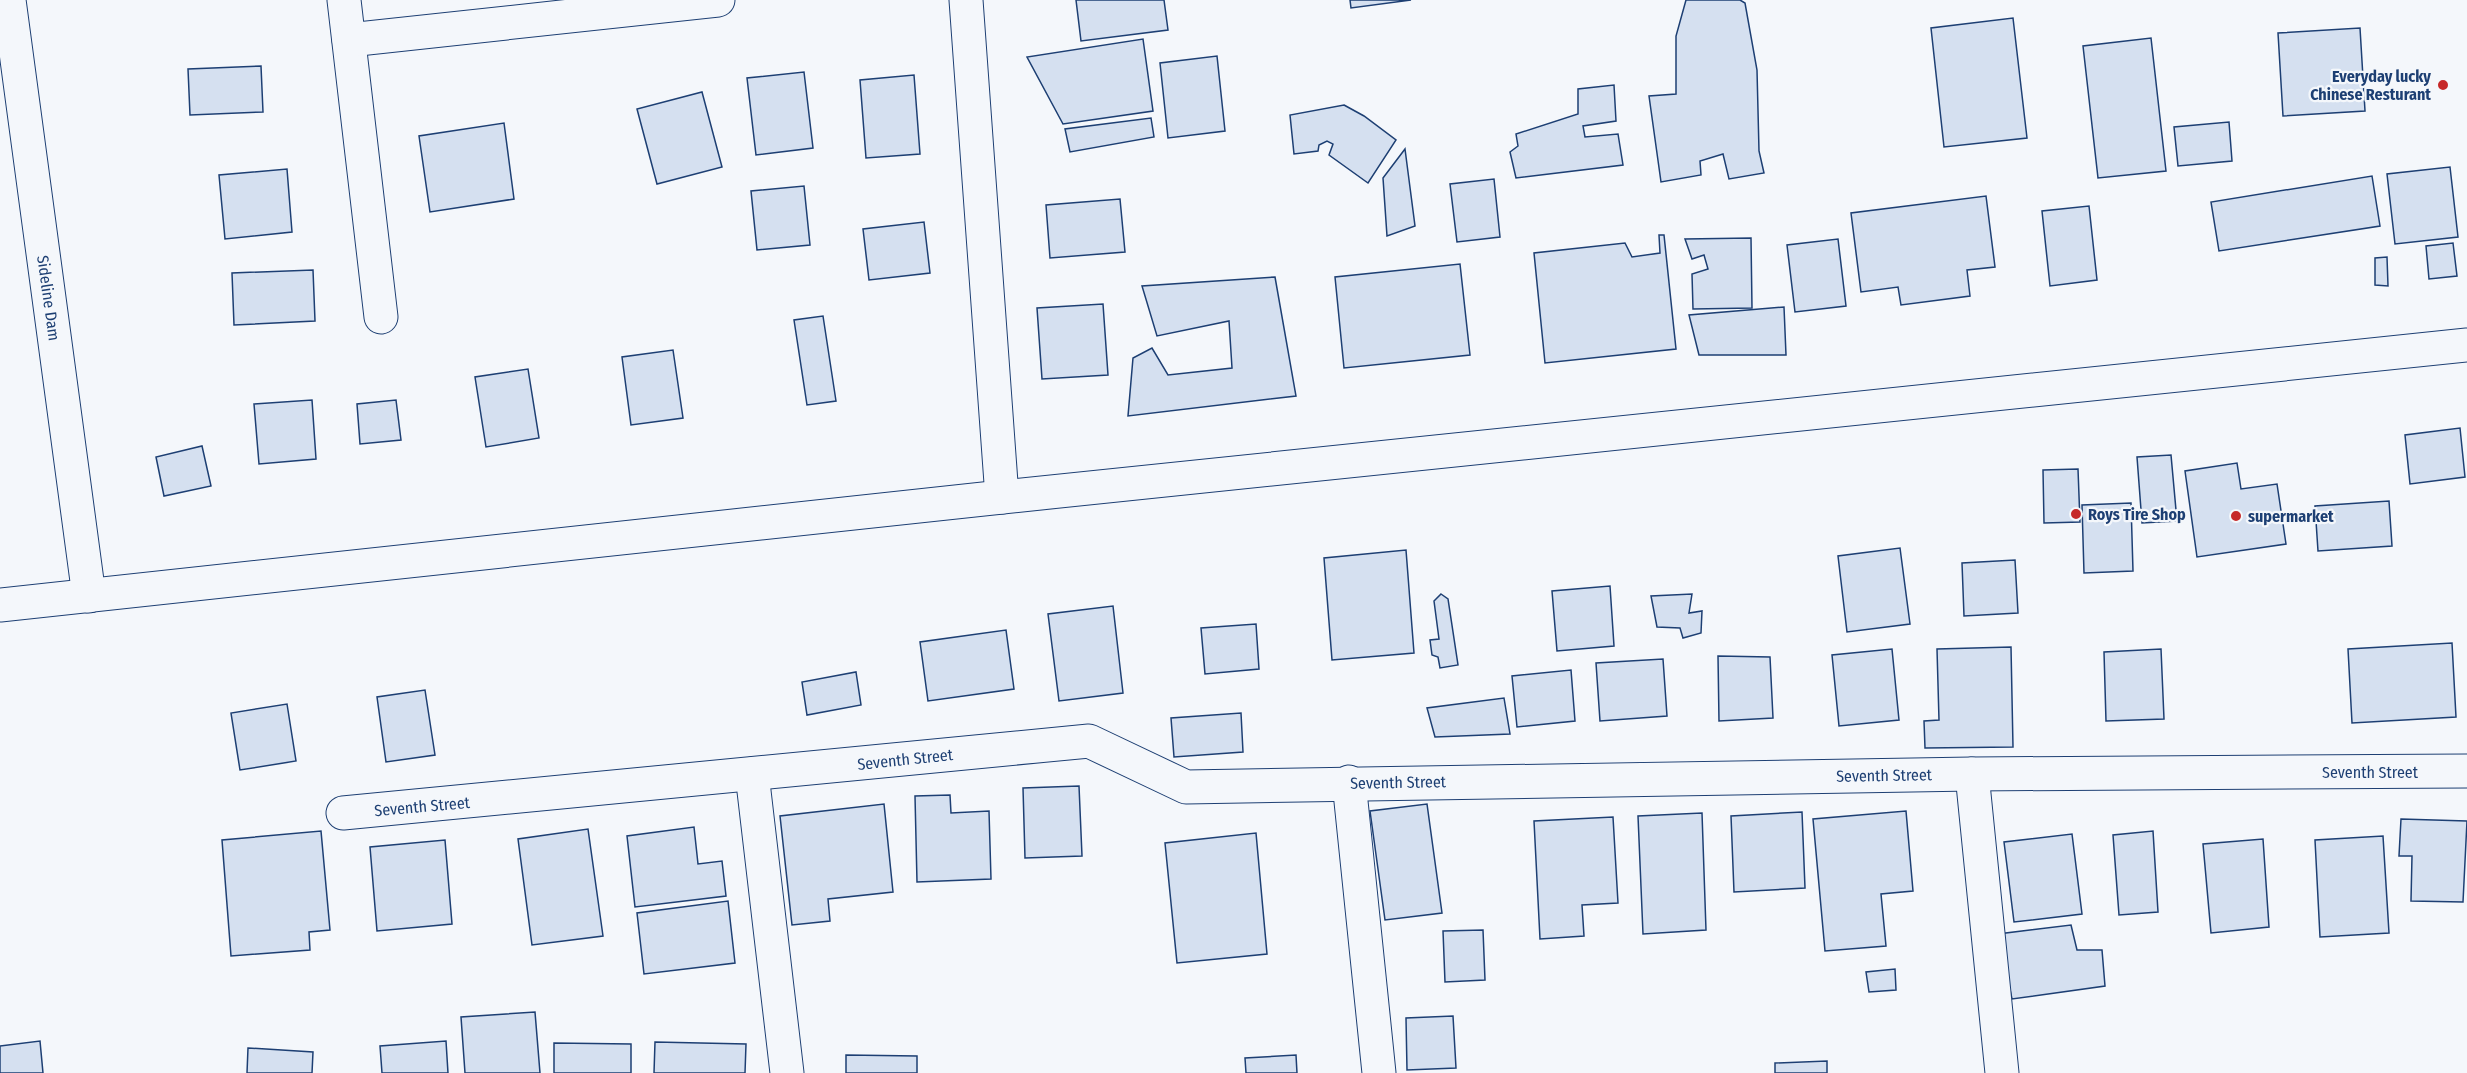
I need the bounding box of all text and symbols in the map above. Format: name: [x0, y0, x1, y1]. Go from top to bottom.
place label: Everyday lucky Chinese Resturant: [2310, 67, 2431, 104]
marker: Everyday lucky Chinese Resturant: [2436, 78, 2450, 92]
street label: Sideline Dam: [33, 254, 64, 342]
place label: Roys Tire Shop: [2088, 505, 2186, 524]
marker: Roys Tire Shop: [2069, 507, 2083, 521]
place label: supermarket: [2248, 507, 2334, 526]
marker: supermarket: [2229, 509, 2243, 523]
street label: Seventh Street: [856, 745, 955, 774]
street label: Seventh Street: [2322, 763, 2419, 782]
street label: Seventh Street: [1836, 765, 1933, 786]
street label: Seventh Street: [1350, 772, 1447, 793]
street label: Seventh Street: [373, 793, 471, 820]

